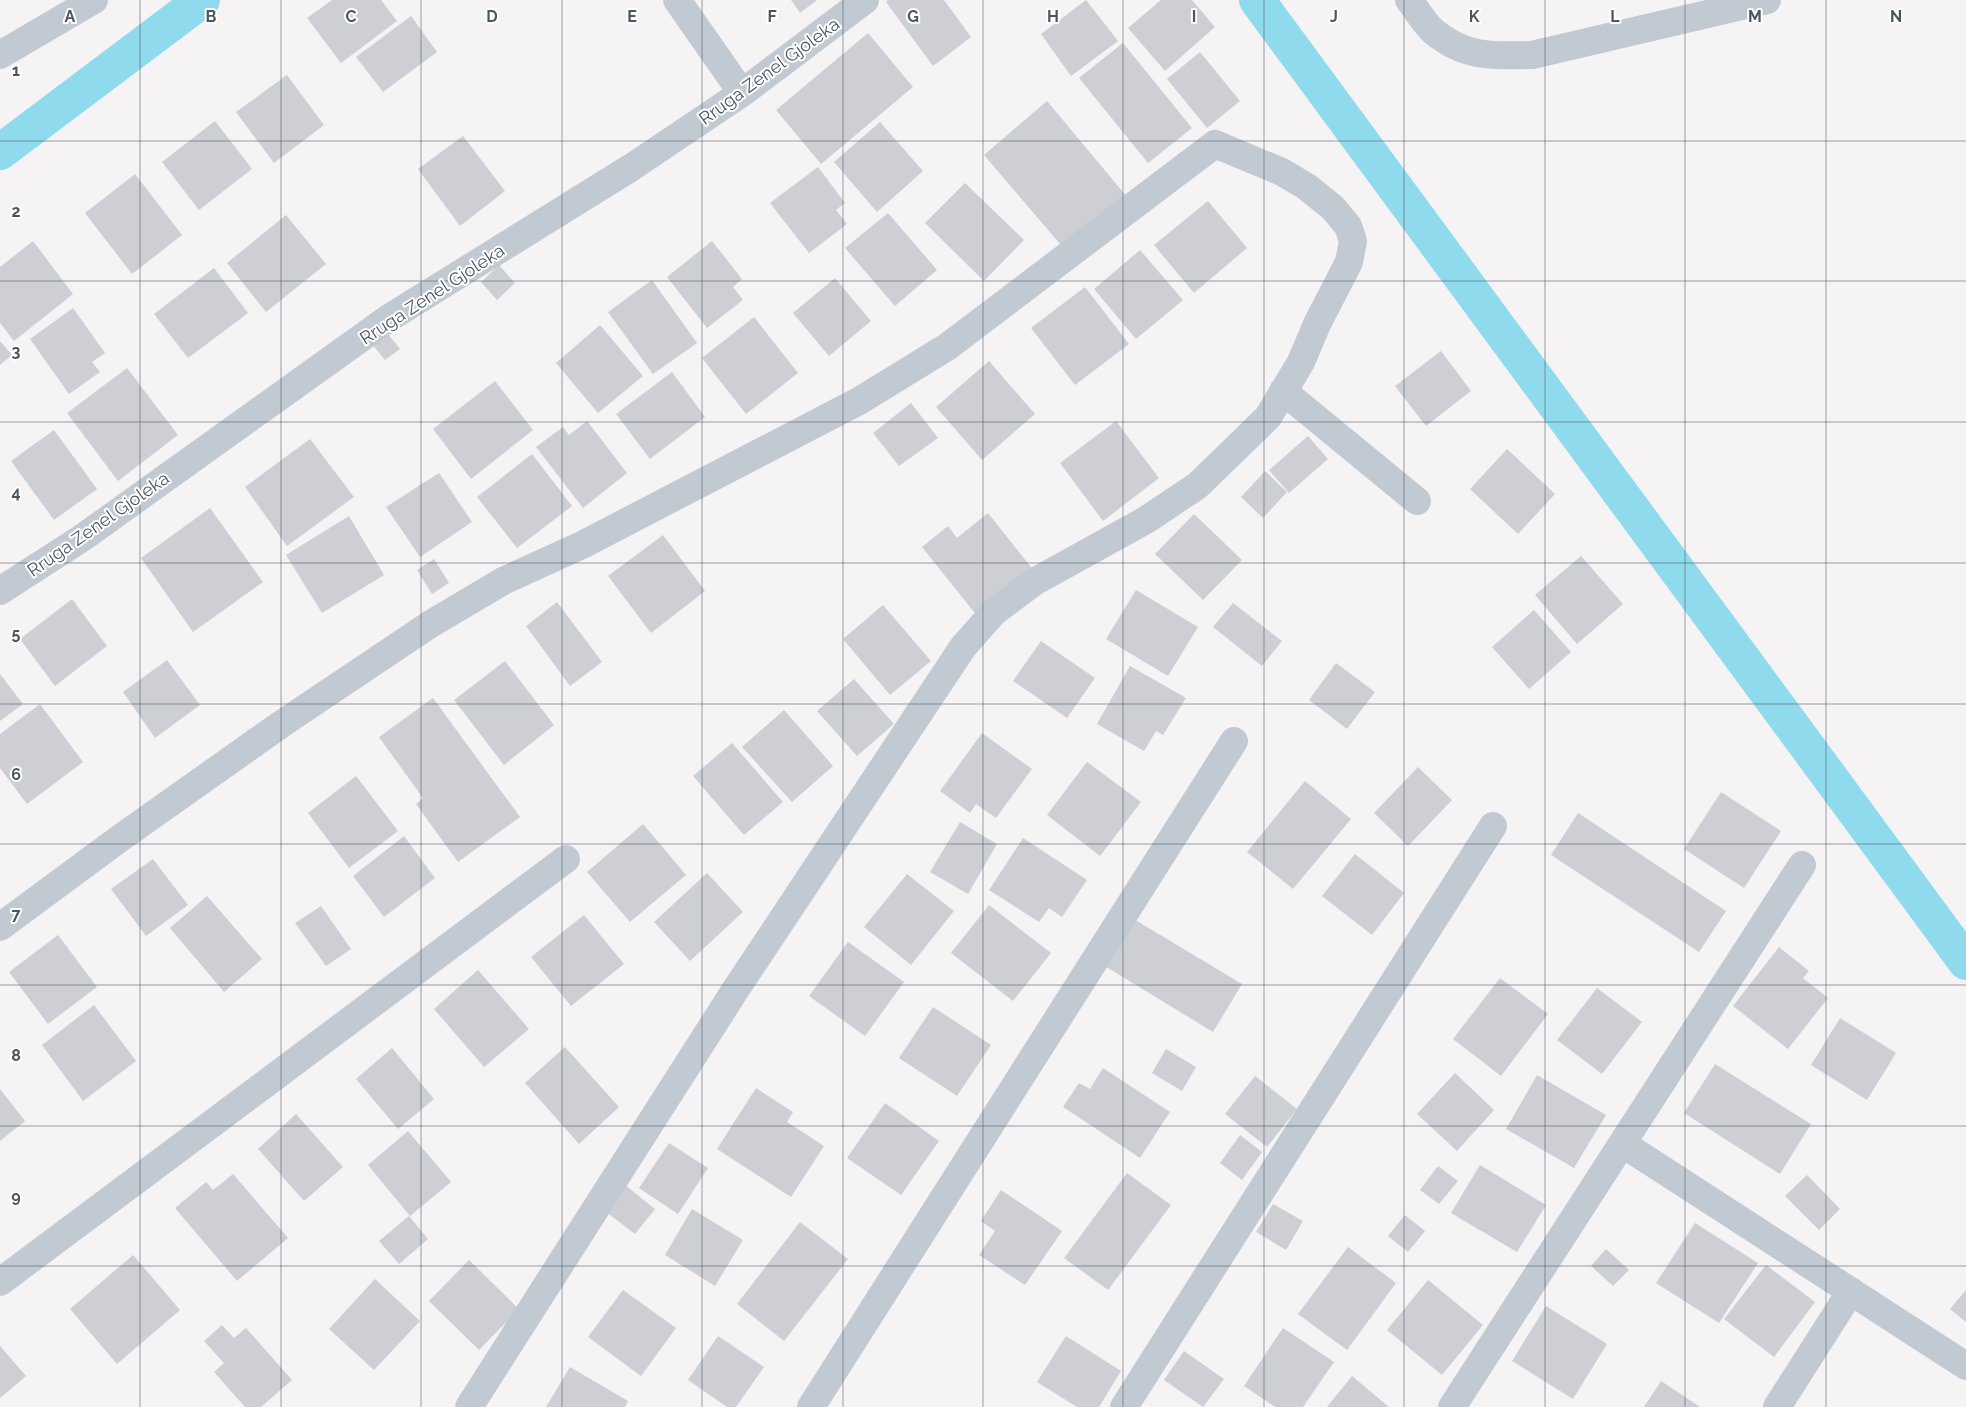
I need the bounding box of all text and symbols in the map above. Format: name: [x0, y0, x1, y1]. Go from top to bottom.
text: A: [65, 7, 76, 26]
text: B: [206, 7, 217, 26]
text: C: [346, 7, 357, 26]
text: D: [486, 7, 498, 26]
text: E: [627, 7, 637, 26]
text: F: [767, 7, 777, 26]
text: G: [907, 7, 919, 26]
text: H: [1047, 7, 1059, 26]
text: I: [1192, 7, 1196, 26]
text: J: [1330, 7, 1338, 26]
text: K: [1469, 7, 1480, 26]
text: L: [1610, 7, 1620, 26]
text: M: [1748, 7, 1762, 26]
text: N: [1890, 7, 1902, 26]
street label: Rruga Zenel Gjoleka: [695, 13, 843, 129]
text: 1: [12, 61, 20, 80]
text: 2: [11, 202, 21, 221]
street label: Rruga Zenel Gjoleka: [356, 239, 508, 349]
text: 3: [12, 342, 21, 361]
street label: Rruga Zenel Gjoleka: [23, 467, 173, 581]
text: 4: [11, 483, 21, 502]
text: 5: [12, 624, 21, 643]
text: 6: [11, 765, 21, 784]
text: 7: [12, 905, 21, 924]
text: 8: [11, 1046, 21, 1065]
text: 9: [11, 1187, 21, 1206]

